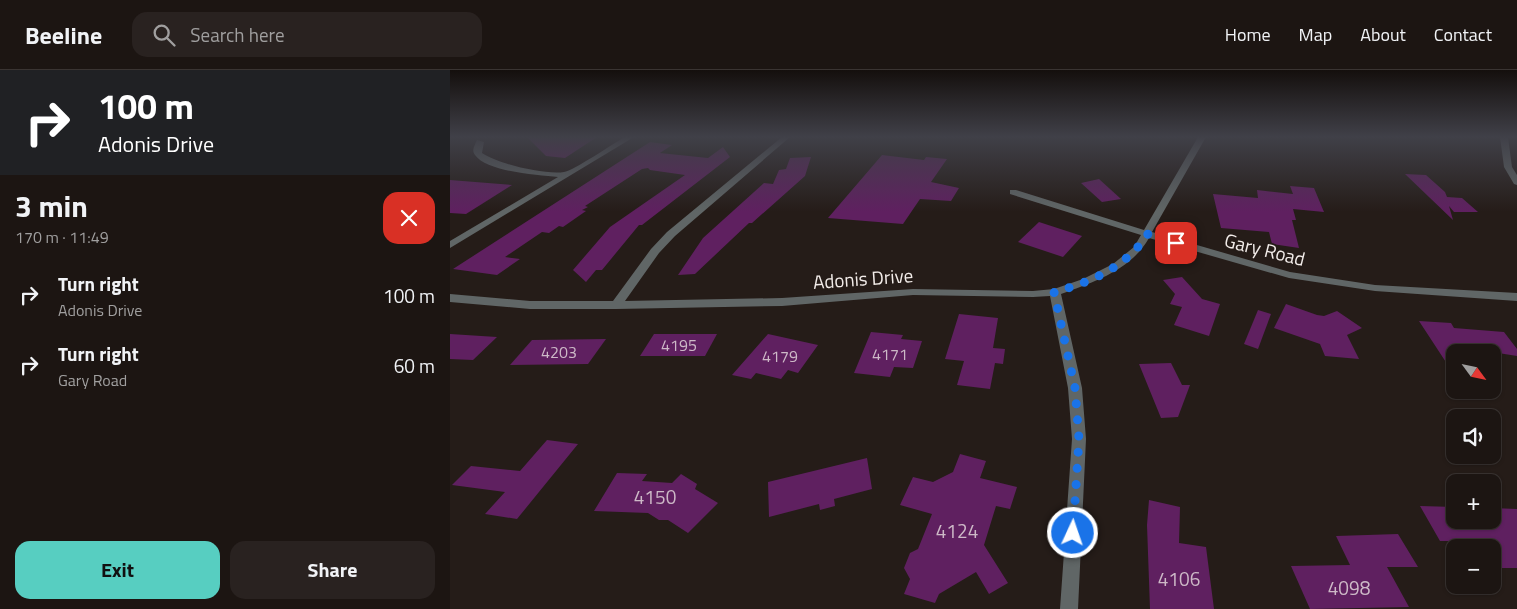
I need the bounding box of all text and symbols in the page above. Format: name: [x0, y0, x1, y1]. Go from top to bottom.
search box: [132, 12, 482, 57]
text: Beeline: [25, 17, 102, 53]
text: Search here: [190, 20, 285, 49]
icon: search: [150, 21, 178, 49]
text: Home: [1225, 21, 1271, 48]
text: Map: [1299, 21, 1332, 48]
text: About: [1360, 21, 1406, 48]
text: Contact: [1434, 21, 1492, 48]
text: 100 m: [98, 79, 194, 133]
icon: right: [15, 90, 80, 155]
text: Adonis Drive: [98, 127, 214, 161]
text: 3 min: [15, 183, 88, 229]
button: close: [383, 192, 435, 244]
pin: [1155, 222, 1197, 264]
text: 170 m · 11:49: [15, 225, 109, 249]
street label: Gary Road: [1222, 225, 1308, 273]
icon: arrive: [1162, 229, 1190, 257]
street label: Adonis Drive: [812, 260, 914, 296]
text: Turn right: [58, 269, 139, 298]
icon: right: [15, 281, 43, 309]
text: 100 m: [383, 281, 435, 310]
text: Adonis Drive: [58, 298, 142, 322]
house number: 4195: [661, 333, 697, 357]
text: Turn right: [58, 339, 139, 368]
house number: 4203: [541, 340, 577, 364]
house number: 4171: [872, 342, 908, 366]
house number: 4179: [762, 344, 798, 368]
north arrow: [1446, 344, 1501, 399]
map controls: [1446, 344, 1501, 594]
icon: right: [15, 351, 43, 379]
text: 60 m: [394, 351, 435, 380]
text: Gary Road: [58, 368, 127, 392]
button: sound: [1446, 409, 1501, 464]
button: +: [1446, 474, 1501, 529]
house number: 4150: [634, 482, 676, 511]
position arrow: [1046, 506, 1098, 558]
house number: 4124: [936, 516, 978, 545]
button: −: [1446, 539, 1501, 594]
button: Exit: [15, 541, 220, 599]
button: Share: [230, 541, 435, 599]
house number: 4106: [1158, 564, 1200, 593]
house number: 4098: [1328, 573, 1371, 602]

